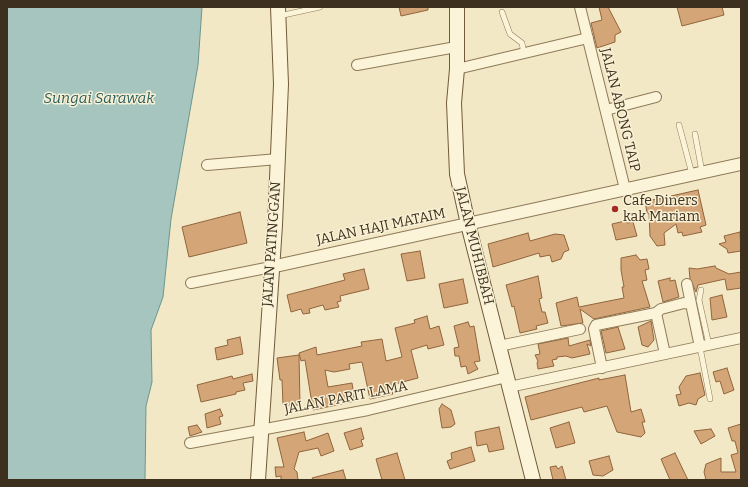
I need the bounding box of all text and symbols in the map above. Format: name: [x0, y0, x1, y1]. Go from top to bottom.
street label: JALAN ABONG TAIP: [596, 46, 644, 174]
water label: Sungai Sarawak: [44, 90, 154, 108]
street label: JALAN PATINGGAN: [259, 181, 285, 307]
street label: JALAN MUHIBBAH: [451, 185, 497, 307]
place label: Cafe Diners kak Mariam: [623, 193, 700, 226]
marker: Cafe Diners kak Mariam: [610, 204, 620, 214]
street label: JALAN HAJI MATAIM: [315, 205, 447, 249]
street label: JALAN PARIT LAMA: [283, 378, 409, 418]

